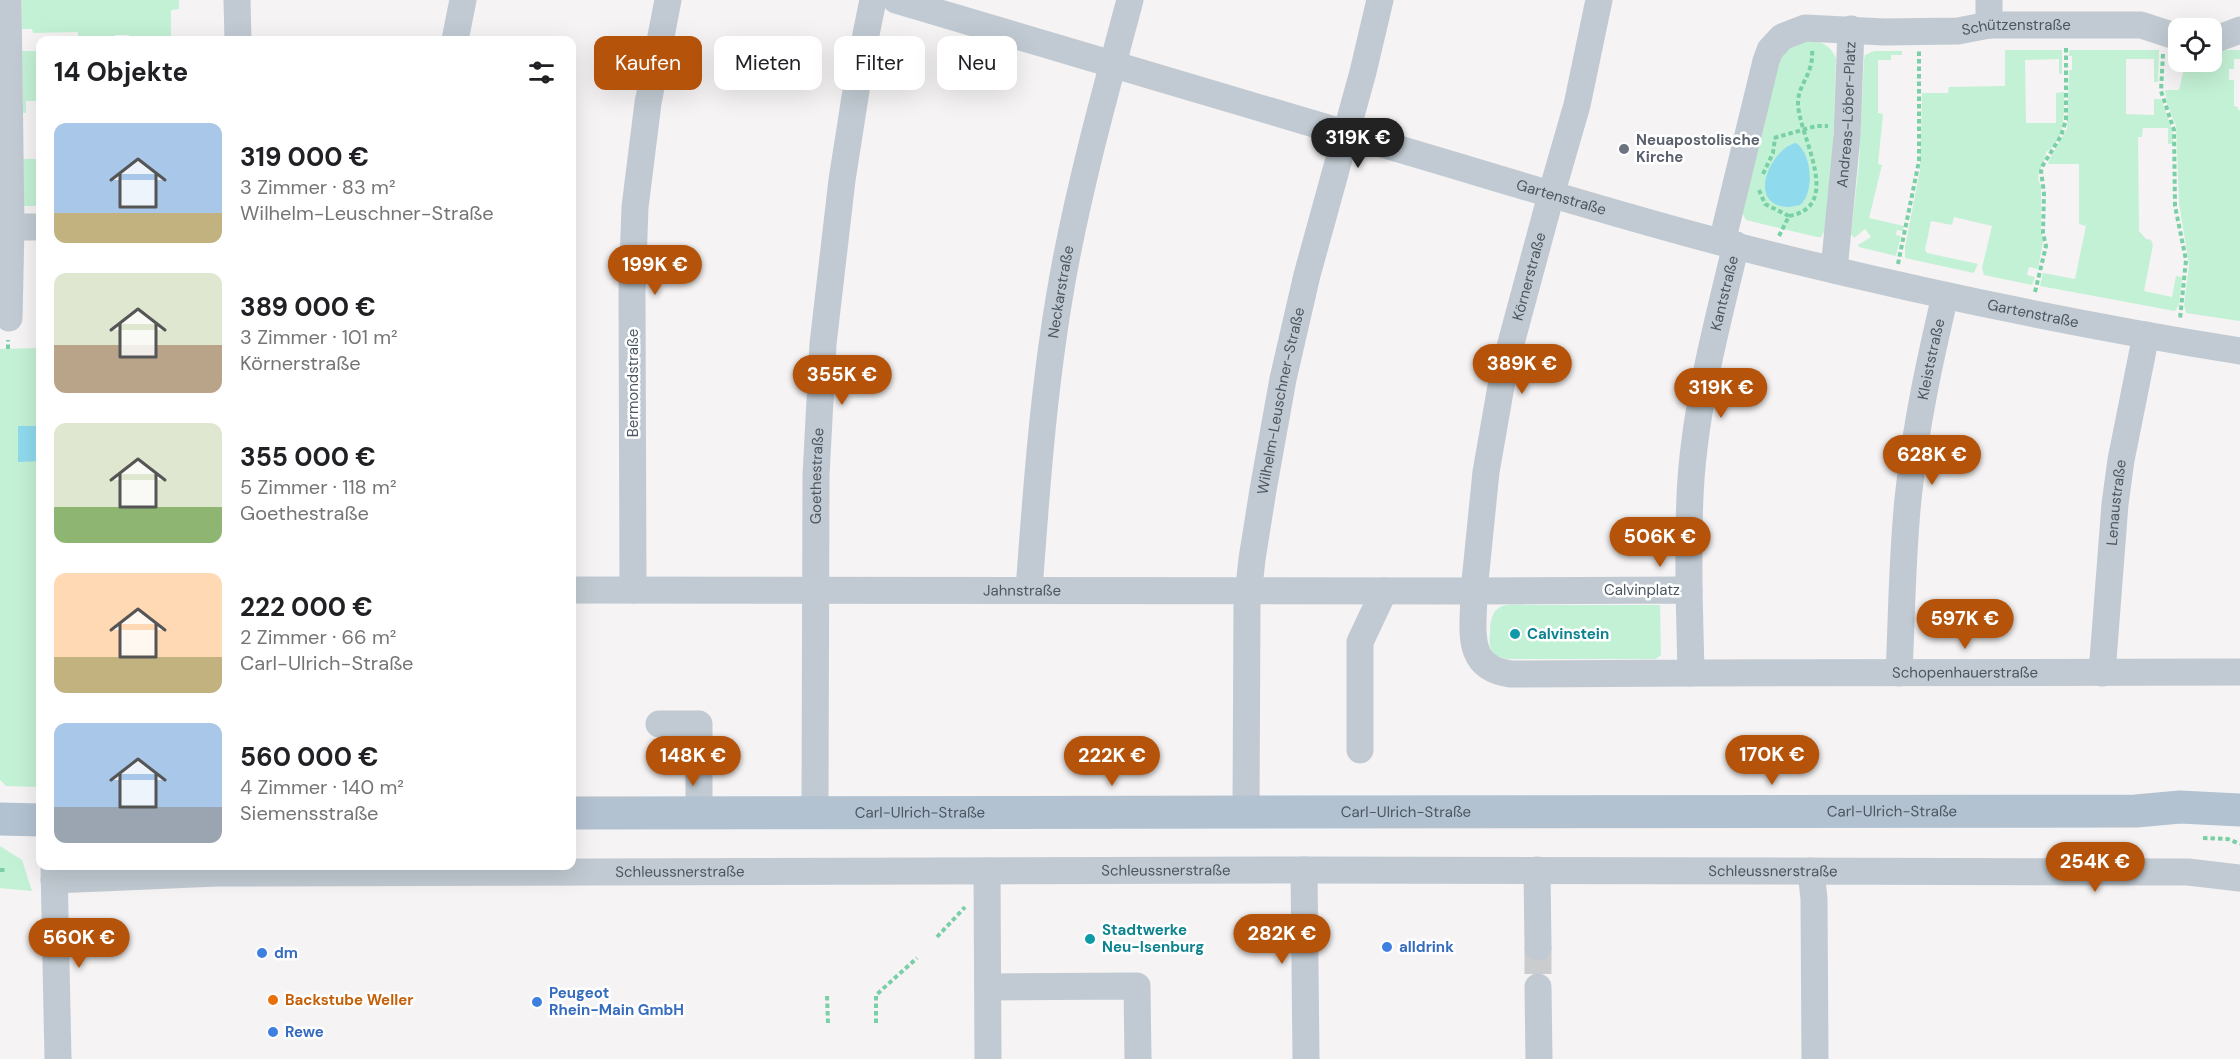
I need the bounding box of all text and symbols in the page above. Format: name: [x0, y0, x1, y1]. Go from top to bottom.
street label: Schützenstraße: [1960, 15, 2071, 40]
map controls: [2168, 18, 2222, 72]
button: locate: [2168, 18, 2222, 72]
chip: Kaufen: [594, 36, 702, 90]
chip: Mieten: [714, 36, 822, 90]
chip: Filter: [834, 36, 925, 90]
chip: Neu: [937, 36, 1017, 90]
street label: Andreas-Löber-Platz: [1832, 41, 1861, 189]
text: 14 Objekte: [54, 55, 188, 89]
icon: filters: [525, 56, 558, 89]
pin: 319K €: [1309, 118, 1407, 169]
text: 319K €: [1325, 124, 1391, 150]
place label: Neuapostolische Kirche: [1636, 130, 1760, 167]
text: 319 000 €: [240, 140, 369, 174]
marker: Neuapostolische Kirche: [1617, 142, 1631, 156]
icon: home: [102, 147, 174, 219]
text: 3 Zimmer · 83 m²: [240, 174, 395, 200]
street label: Gartenstraße: [1514, 175, 1609, 220]
text: Wilhelm-Leuschner-Straße: [240, 200, 494, 226]
street label: Körnerstraße: [1508, 230, 1550, 323]
street label: Neckarstraße: [1043, 244, 1079, 340]
pin: 199K €: [606, 245, 704, 296]
text: 199K €: [622, 251, 688, 277]
street label: Kantstraße: [1706, 254, 1743, 333]
text: 389 000 €: [240, 290, 376, 324]
street label: Gartenstraße: [1985, 295, 2081, 332]
icon: home: [102, 297, 174, 369]
street label: Wilhelm-Leuschner-Straße: [1252, 305, 1309, 496]
street label: Kleiststraße: [1913, 317, 1949, 401]
text: 3 Zimmer · 101 m²: [240, 324, 398, 350]
street label: Bermondstraße: [623, 329, 643, 437]
pin: 389K €: [1473, 344, 1571, 395]
text: Körnerstraße: [240, 350, 361, 376]
text: 389K €: [1487, 350, 1557, 376]
pin: 355K €: [793, 355, 891, 406]
text: 355K €: [807, 361, 877, 387]
pin: 319K €: [1672, 368, 1770, 419]
text: 319K €: [1688, 374, 1754, 400]
street label: Goethestraße: [806, 427, 829, 524]
pin: 628K €: [1883, 435, 1981, 486]
text: 355 000 €: [240, 440, 376, 474]
text: 628K €: [1897, 441, 1967, 467]
icon: home: [102, 447, 174, 519]
street label: Lenaustraße: [2102, 458, 2131, 546]
text: 5 Zimmer · 118 m²: [240, 474, 397, 500]
text: Goethestraße: [240, 500, 369, 526]
pin: 506K €: [1611, 517, 1709, 568]
text: 506K €: [1624, 523, 1696, 549]
street label: Jahnstraße: [983, 580, 1061, 601]
street label: Calvinplatz: [1604, 580, 1680, 600]
text: 222 000 €: [240, 590, 373, 624]
icon: home: [102, 597, 174, 669]
pin: 597K €: [1916, 599, 2014, 650]
text: 597K €: [1931, 605, 1999, 631]
text: 2 Zimmer · 66 m²: [240, 624, 396, 650]
place label: Calvinstein: [1527, 624, 1609, 644]
marker: Calvinstein: [1508, 627, 1522, 641]
text: Carl-Ulrich-Straße: [240, 650, 413, 676]
street label: Schopenhauerstraße: [1892, 662, 2038, 683]
pin: 170K €: [1723, 735, 1821, 786]
pin: 148K €: [644, 736, 742, 787]
pin: 222K €: [1063, 736, 1161, 787]
text: 560 000 €: [240, 740, 379, 774]
text: 170K €: [1739, 741, 1805, 767]
text: 148K €: [660, 742, 726, 768]
text: 222K €: [1078, 742, 1146, 768]
icon: home: [102, 747, 174, 819]
text: 4 Zimmer · 140 m²: [240, 774, 404, 800]
text: Siemensstraße: [240, 800, 378, 826]
street label: Carl-Ulrich-Straße: [1827, 801, 1957, 821]
street label: Carl-Ulrich-Straße: [855, 802, 985, 823]
street label: Carl-Ulrich-Straße: [1341, 802, 1471, 822]
pin: 254K €: [2046, 842, 2144, 893]
text: 254K €: [2060, 848, 2130, 874]
street label: Schleussnerstraße: [1101, 860, 1231, 881]
street label: Schleussnerstraße: [1708, 861, 1838, 881]
street label: Schleussnerstraße: [615, 862, 745, 882]
pin: 282K €: [1233, 914, 1331, 965]
pin: 560K €: [30, 918, 128, 969]
place label: Stadtwerke Neu-Isenburg: [1102, 920, 1204, 957]
text: 282K €: [1247, 920, 1317, 946]
text: 560K €: [43, 924, 115, 950]
marker: Stadtwerke Neu-Isenburg: [1083, 932, 1097, 946]
place label: alldrink: [1399, 937, 1454, 957]
marker: alldrink: [1380, 940, 1394, 954]
place label: dm: [274, 943, 298, 963]
marker: dm: [255, 946, 269, 960]
place label: Peugeot Rhein-Main GmbH: [549, 983, 684, 1020]
place label: Backstube Weller: [285, 990, 413, 1010]
marker: Backstube Weller: [266, 993, 280, 1007]
marker: Peugeot Rhein-Main GmbH: [530, 995, 544, 1009]
place label: Rewe: [285, 1022, 324, 1042]
marker: Rewe: [266, 1025, 280, 1039]

